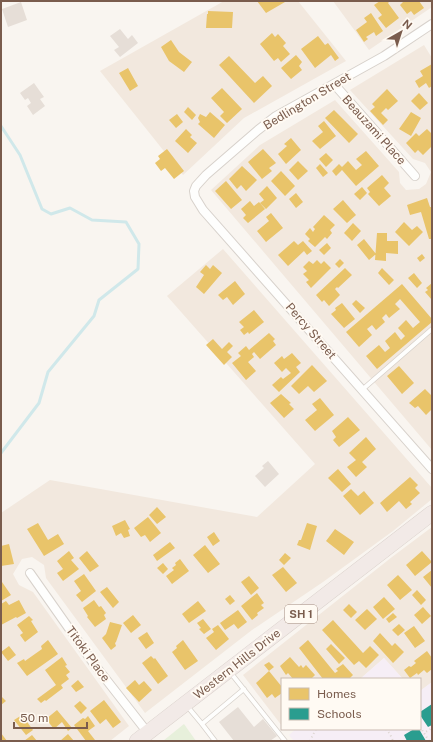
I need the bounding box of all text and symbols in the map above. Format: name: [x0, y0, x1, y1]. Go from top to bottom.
north arrow: [381, 12, 421, 52]
text: N: [400, 17, 414, 32]
street label: Bedlington Street: [261, 69, 353, 133]
street label: Beauzami Place: [339, 93, 409, 168]
street label: Percy Street: [283, 300, 339, 362]
road number: SH 1: [285, 605, 317, 623]
street label: Titoki Place: [63, 624, 113, 685]
street label: Western Hills Drive: [191, 626, 283, 702]
legend: [281, 678, 421, 730]
text: Homes: [317, 687, 356, 701]
scale bar: [14, 704, 87, 730]
text: Schools: [317, 707, 362, 721]
text: 50 m: [20, 711, 48, 725]

